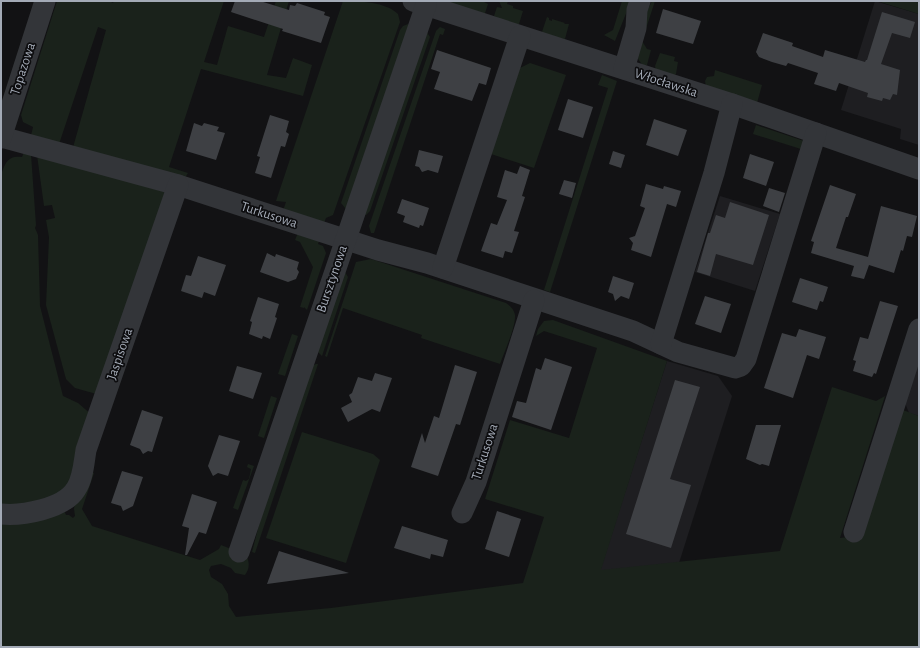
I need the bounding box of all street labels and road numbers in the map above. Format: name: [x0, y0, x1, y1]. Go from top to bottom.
street label: Topazowa: [8, 40, 38, 97]
street label: Włocławska: [633, 66, 700, 100]
street label: Turkusowa: [239, 199, 299, 231]
street label: Bursztynowa: [314, 243, 350, 314]
street label: Jaspisowa: [105, 326, 136, 382]
street label: Turkusowa: [469, 422, 501, 482]

